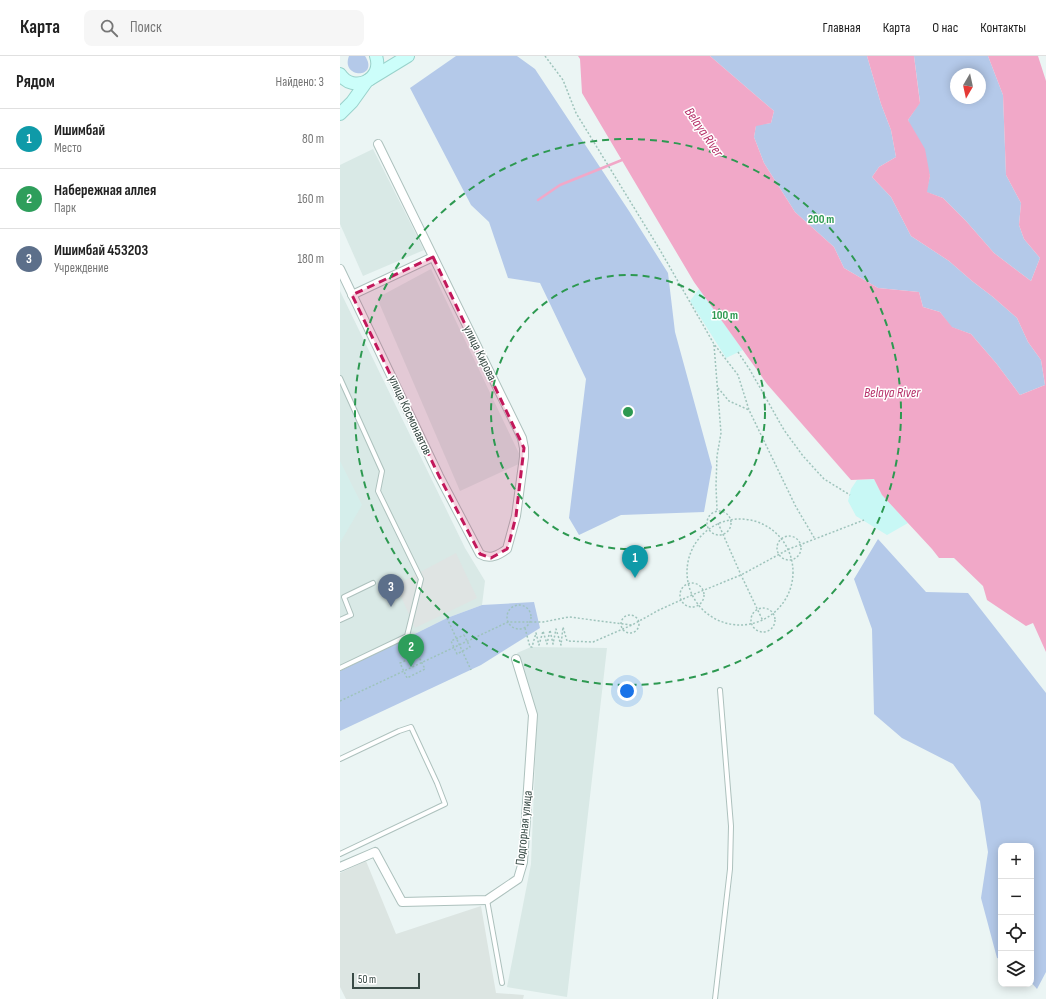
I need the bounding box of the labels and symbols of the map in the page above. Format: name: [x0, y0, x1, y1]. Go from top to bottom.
north arrow: [950, 68, 986, 104]
water label: Belaya River: [681, 104, 728, 161]
text: 200 m: [808, 212, 834, 227]
text: 100 m: [712, 308, 738, 323]
street label: улица Кирова: [460, 323, 500, 383]
street label: улица Космонавтов: [385, 373, 435, 457]
water label: Belaya River: [864, 384, 921, 401]
centre of rings: [621, 405, 635, 419]
pin: 1: [622, 545, 648, 578]
pin: 3: [378, 574, 404, 607]
pin: 2: [398, 634, 424, 667]
your location: [617, 681, 637, 701]
street label: Подгорная улица: [512, 790, 536, 866]
scale bar: [352, 971, 420, 990]

